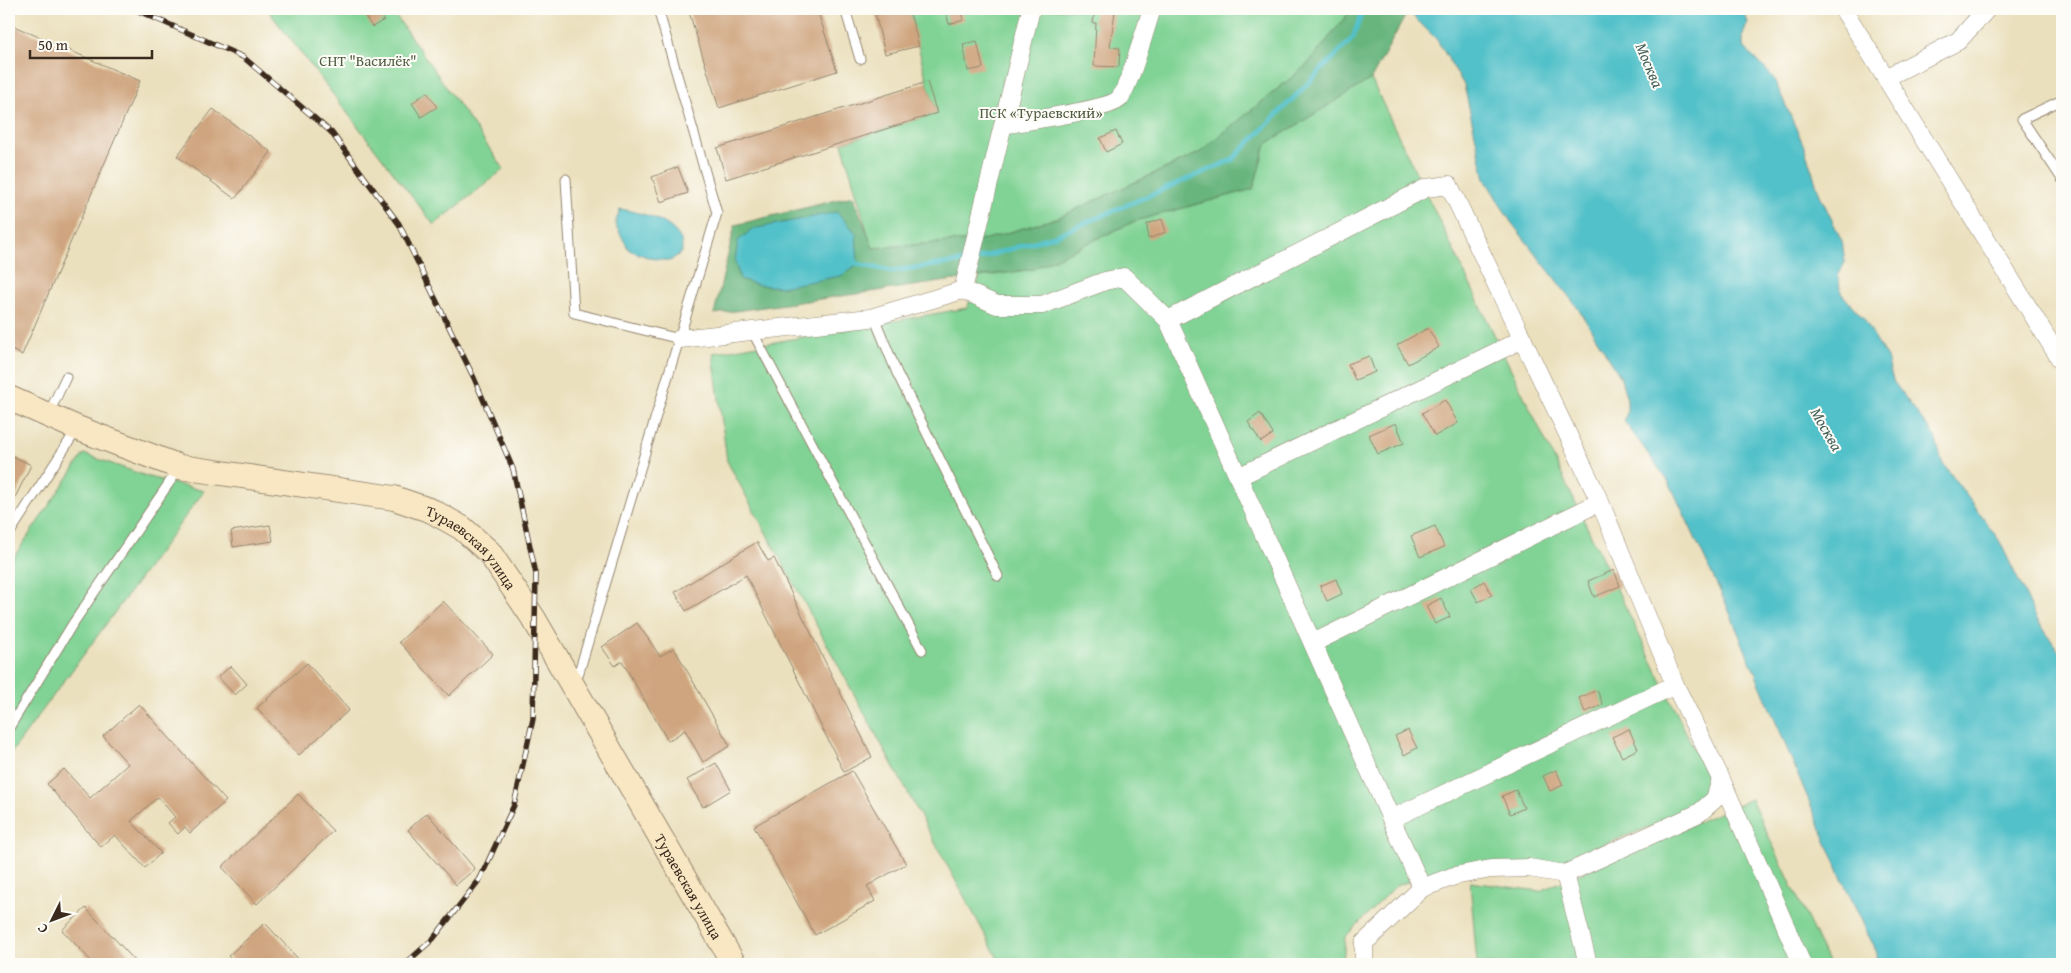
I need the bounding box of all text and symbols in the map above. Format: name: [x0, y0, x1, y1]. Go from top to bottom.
scale bar: [30, 28, 152, 60]
text: 50 m: [38, 34, 69, 55]
water label: Москва: [1630, 39, 1670, 92]
park label: СНТ "Василёк": [319, 50, 417, 71]
park label: ПСК «Тураевский»: [979, 102, 1103, 123]
water label: Москва: [1805, 403, 1849, 456]
street label: Тураевская улица: [424, 499, 522, 594]
street label: Тураевская улица: [650, 830, 728, 944]
north arrow: [28, 896, 78, 946]
text: С: [32, 919, 52, 938]

